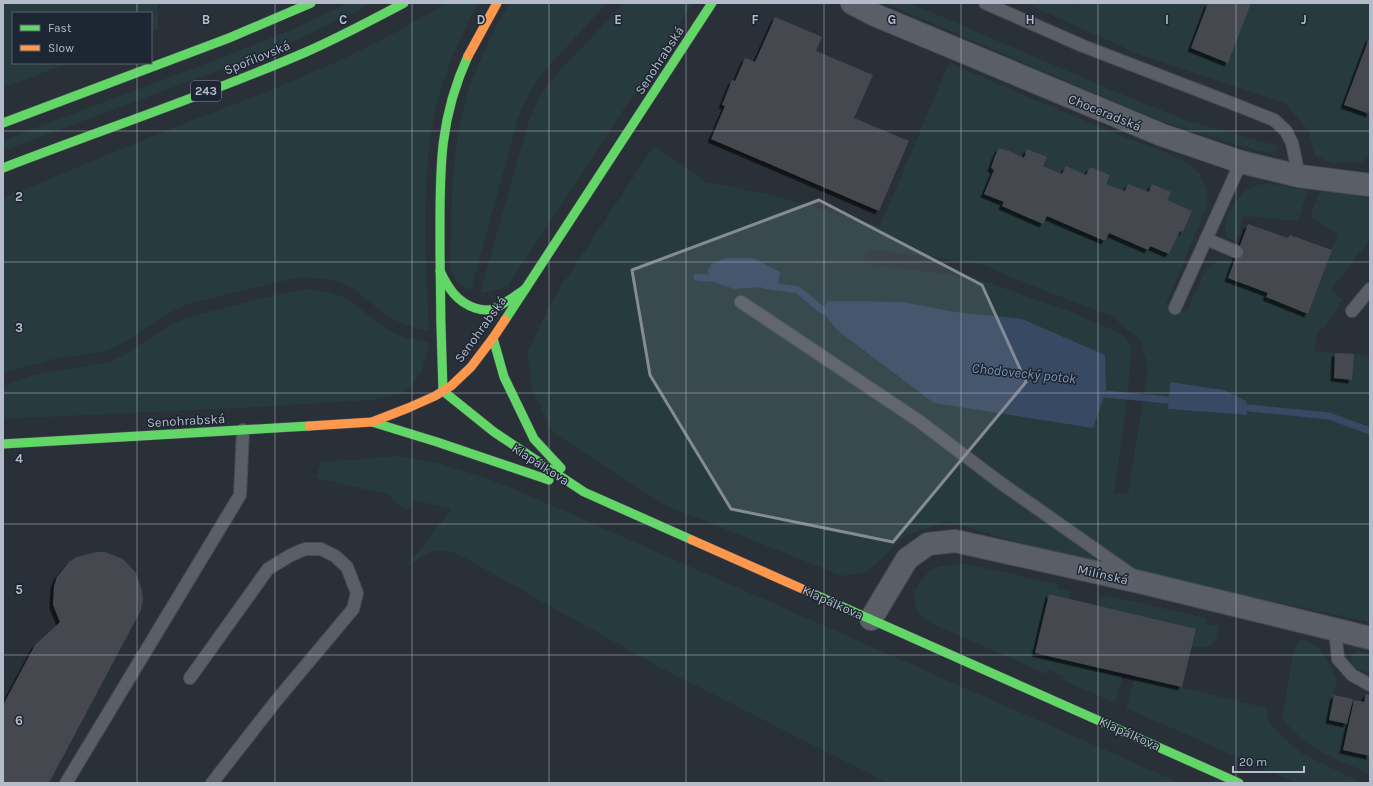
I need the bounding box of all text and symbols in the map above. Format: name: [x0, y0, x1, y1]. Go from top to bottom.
legend: [12, 12, 152, 64]
text: B: [202, 12, 210, 27]
text: C: [339, 12, 347, 27]
text: D: [477, 12, 486, 27]
text: E: [614, 12, 622, 27]
text: F: [751, 12, 759, 27]
text: G: [888, 12, 896, 27]
text: H: [1025, 12, 1035, 27]
text: I: [1165, 12, 1169, 27]
text: J: [1301, 12, 1307, 27]
text: Fast: [48, 21, 72, 35]
street label: Senohrabská: [632, 23, 687, 97]
street label: Spořilovská: [222, 37, 292, 77]
text: Slow: [48, 41, 74, 55]
road number: 243: [191, 81, 221, 101]
street label: Choceradská: [1066, 91, 1143, 134]
text: 2: [15, 189, 23, 204]
street label: Senohrabská: [451, 293, 509, 365]
text: 3: [15, 320, 23, 335]
water label: Chodovecký potok: [971, 360, 1078, 388]
street label: Senohrabská: [147, 411, 225, 430]
street label: Klapálkova: [509, 440, 572, 488]
text: 4: [15, 451, 23, 466]
street label: Milínská: [1076, 561, 1130, 588]
text: 5: [15, 582, 23, 597]
street label: Klapálkova: [800, 582, 866, 623]
text: 6: [15, 713, 23, 728]
street label: Klapálkova: [1097, 713, 1163, 754]
scale bar: [1233, 748, 1304, 774]
text: 20 m: [1239, 755, 1267, 769]

